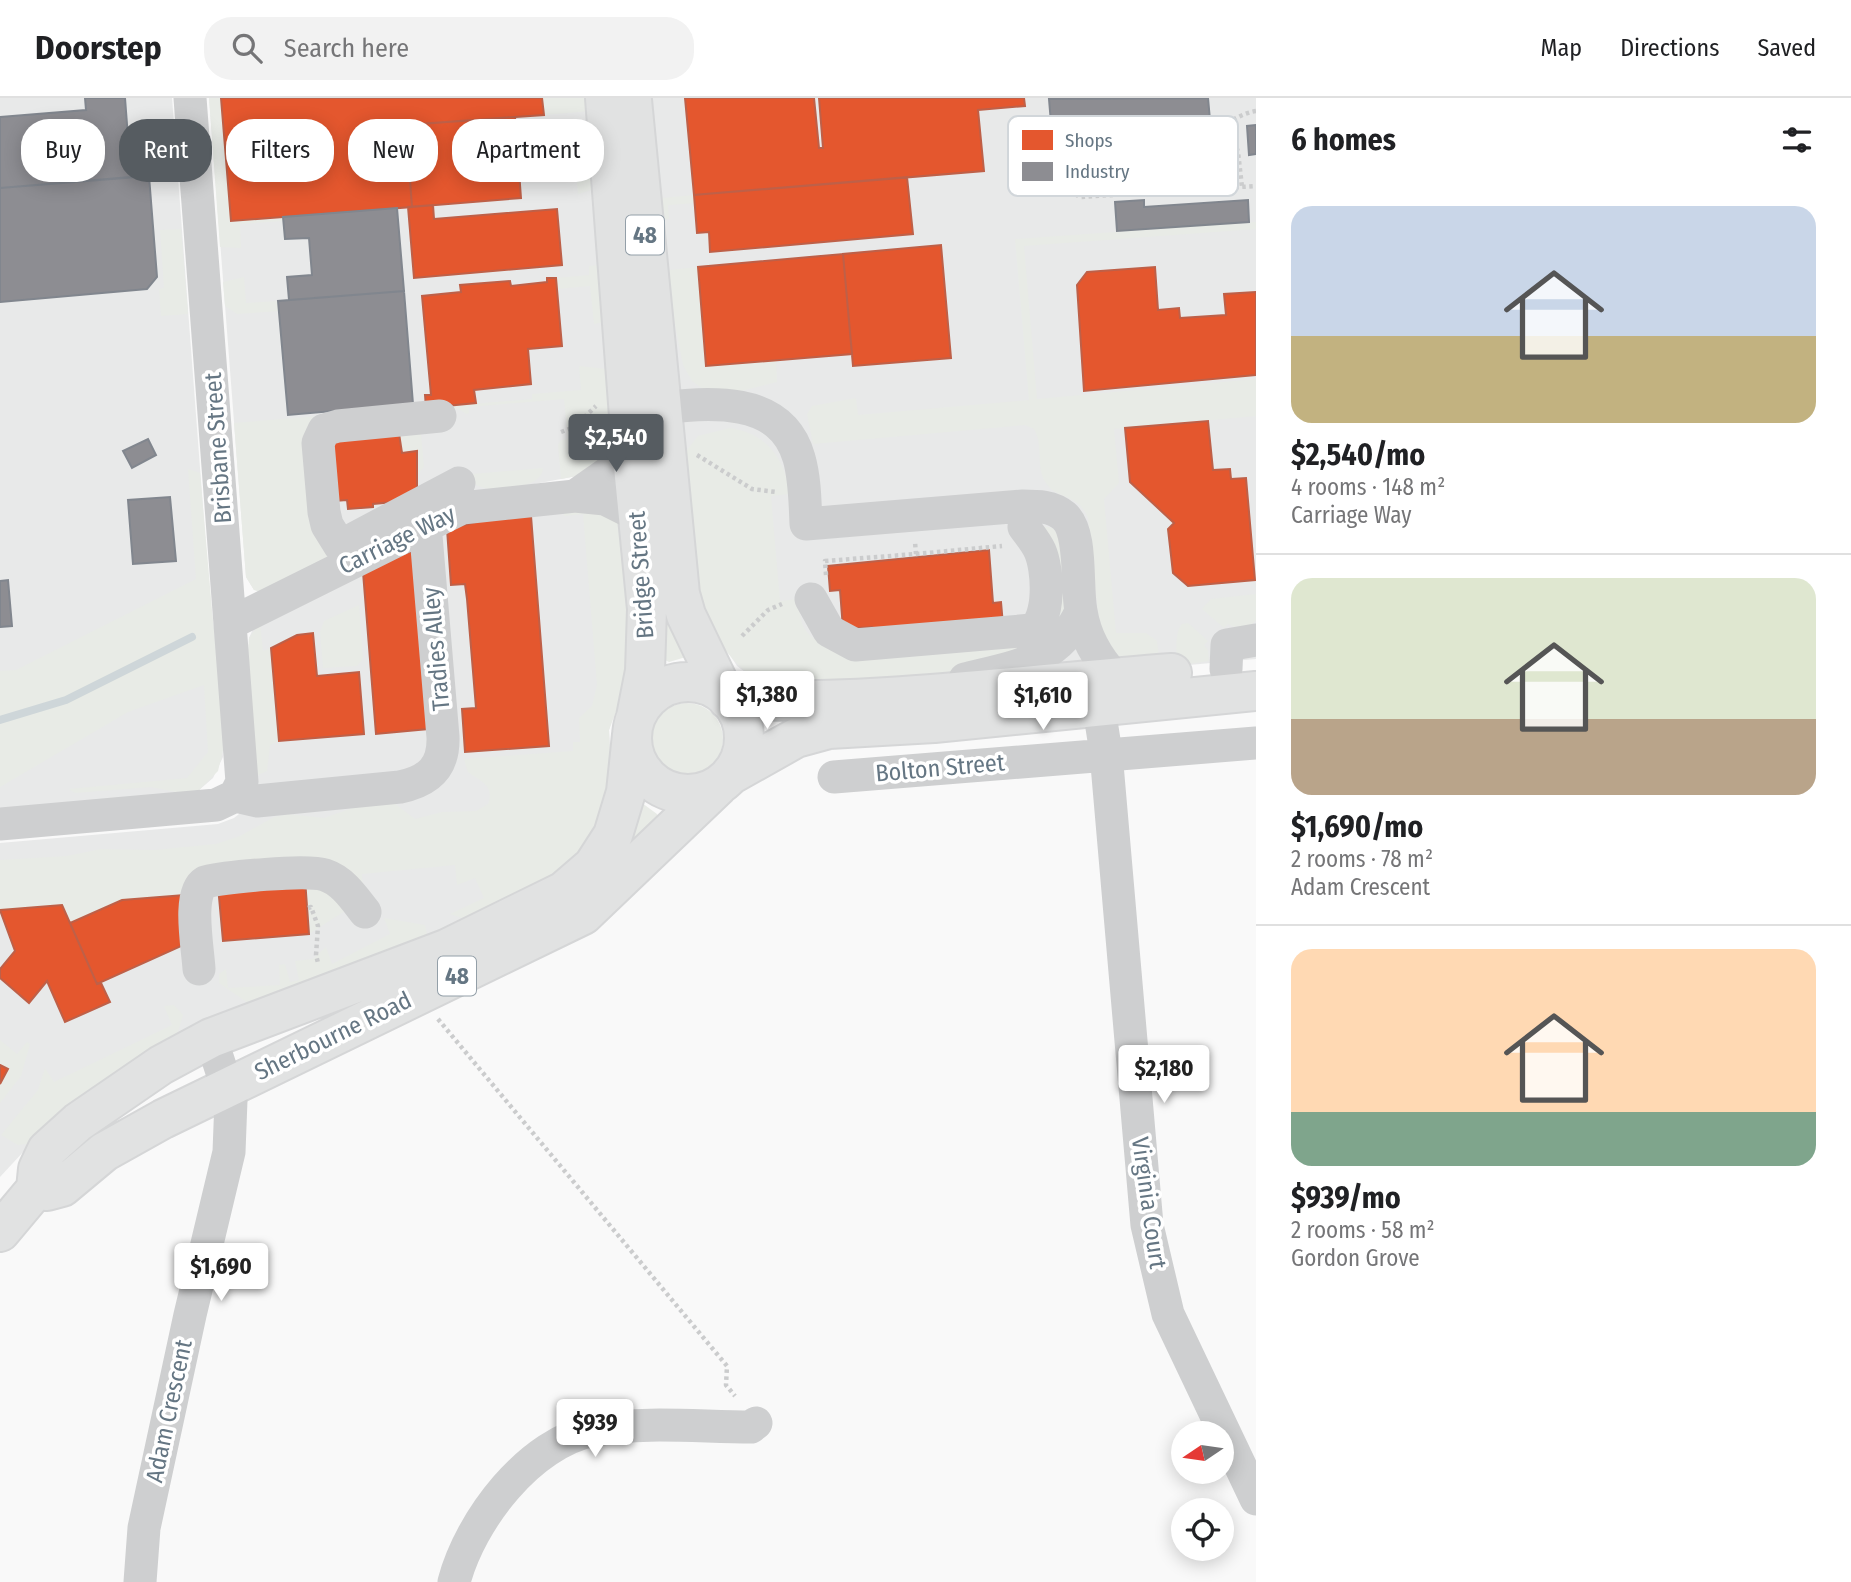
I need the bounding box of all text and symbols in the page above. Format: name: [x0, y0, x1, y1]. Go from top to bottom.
search box: [204, 17, 694, 80]
text: Doorstep: [35, 28, 162, 68]
icon: search: [228, 29, 266, 67]
text: Search here: [284, 33, 409, 64]
text: Map: [1541, 34, 1582, 62]
text: Directions: [1620, 34, 1719, 62]
text: Saved: [1757, 34, 1816, 62]
legend: [1008, 116, 1238, 196]
chip: Buy: [21, 119, 105, 182]
chip: Rent: [119, 119, 212, 182]
chip: Filters: [226, 119, 334, 182]
chip: New: [348, 119, 438, 182]
chip: Apartment: [452, 119, 604, 182]
icon: filters: [1778, 121, 1816, 159]
text: 6 homes: [1291, 122, 1396, 158]
text: Shops: [1065, 129, 1113, 152]
text: Industry: [1065, 160, 1130, 183]
road number: 48: [626, 216, 664, 254]
icon: home: [1491, 252, 1617, 378]
street label: Brisbane Street: [199, 371, 237, 524]
pin: $2,540: [559, 414, 673, 474]
text: $2,540: [585, 423, 647, 451]
text: $2,540/mo: [1291, 437, 1425, 473]
text: 4 rooms · 148 m²: [1291, 473, 1445, 501]
street label: Carriage Way: [334, 500, 460, 580]
text: Carriage Way: [1291, 501, 1412, 529]
street label: Bridge Street: [623, 510, 659, 640]
street label: Tradies Alley: [417, 586, 455, 712]
icon: home: [1491, 624, 1617, 750]
pin: $1,380: [710, 672, 824, 731]
pin: $1,610: [986, 672, 1100, 732]
text: $1,380: [736, 680, 798, 708]
text: $1,610: [1014, 681, 1072, 709]
street label: Bolton Street: [874, 748, 1006, 788]
text: $1,690/mo: [1291, 809, 1423, 845]
text: 2 rooms · 78 m²: [1291, 845, 1433, 873]
text: Adam Crescent: [1291, 873, 1430, 901]
road number: 48: [438, 956, 476, 996]
street label: Sherbourne Road: [250, 986, 416, 1086]
icon: home: [1491, 995, 1617, 1121]
pin: $2,180: [1107, 1046, 1221, 1105]
text: $2,180: [1134, 1054, 1194, 1082]
street label: Virginia Court: [1126, 1135, 1172, 1271]
text: $939/mo: [1291, 1180, 1401, 1216]
text: 2 rooms · 58 m²: [1291, 1216, 1435, 1244]
pin: $1,690: [164, 1244, 278, 1303]
text: Gordon Grove: [1291, 1244, 1420, 1272]
text: $1,690: [190, 1252, 252, 1280]
street label: Adam Crescent: [140, 1337, 198, 1485]
pin: $939: [554, 1400, 636, 1459]
text: $939: [572, 1408, 618, 1436]
north arrow: [1171, 1421, 1234, 1484]
map controls: [1171, 1421, 1234, 1561]
button: locate: [1171, 1498, 1234, 1561]

